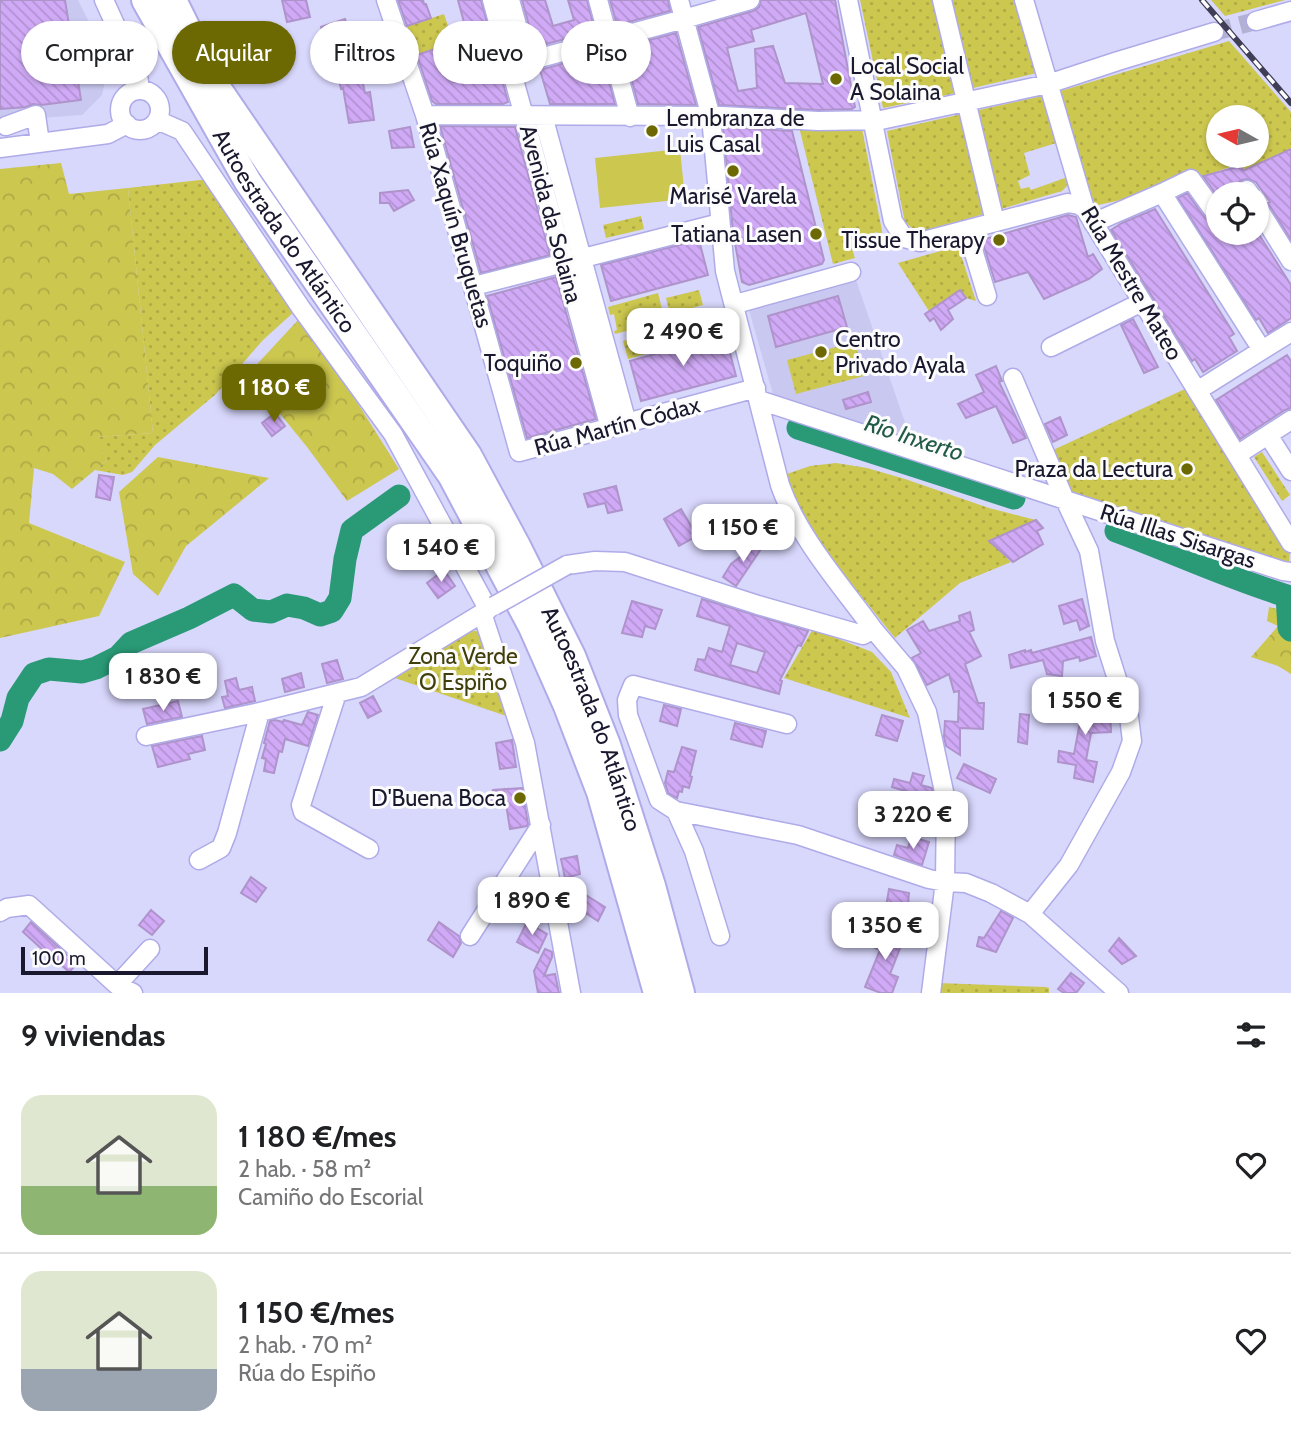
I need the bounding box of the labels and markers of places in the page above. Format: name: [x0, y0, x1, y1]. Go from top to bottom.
place label: Local Social A Solaina: [850, 52, 964, 106]
marker: Local Social A Solaina: [828, 71, 844, 87]
place label: Lembranza de Luis Casal: [666, 104, 805, 158]
marker: Lembranza de Luis Casal: [644, 123, 660, 139]
marker: Marisé Varela: [725, 163, 741, 179]
place label: Marisé Varela: [669, 182, 797, 210]
place label: Tatiana Lasen: [671, 220, 802, 248]
marker: Tatiana Lasen: [808, 226, 824, 242]
place label: Tissue Therapy: [841, 226, 985, 254]
marker: Tissue Therapy: [991, 232, 1007, 248]
pin: 2 490 €: [618, 308, 748, 368]
place label: Centro Privado Ayala: [835, 325, 965, 379]
marker: Centro Privado Ayala: [813, 344, 829, 360]
place label: Toquiño: [484, 349, 562, 377]
marker: Toquiño: [568, 355, 584, 371]
pin: 1 180 €: [209, 364, 339, 424]
place label: Praza da Lectura: [1014, 455, 1173, 483]
marker: Praza da Lectura: [1179, 461, 1195, 477]
pin: 1 150 €: [678, 504, 808, 564]
pin: 1 540 €: [376, 524, 506, 584]
pin: 1 830 €: [98, 654, 228, 713]
pin: 1 550 €: [1020, 678, 1150, 737]
place label: D'Buena Boca: [371, 784, 506, 812]
marker: D'Buena Boca: [512, 790, 528, 806]
pin: 3 220 €: [848, 792, 978, 851]
pin: 1 890 €: [467, 878, 597, 937]
pin: 1 350 €: [820, 902, 950, 962]

